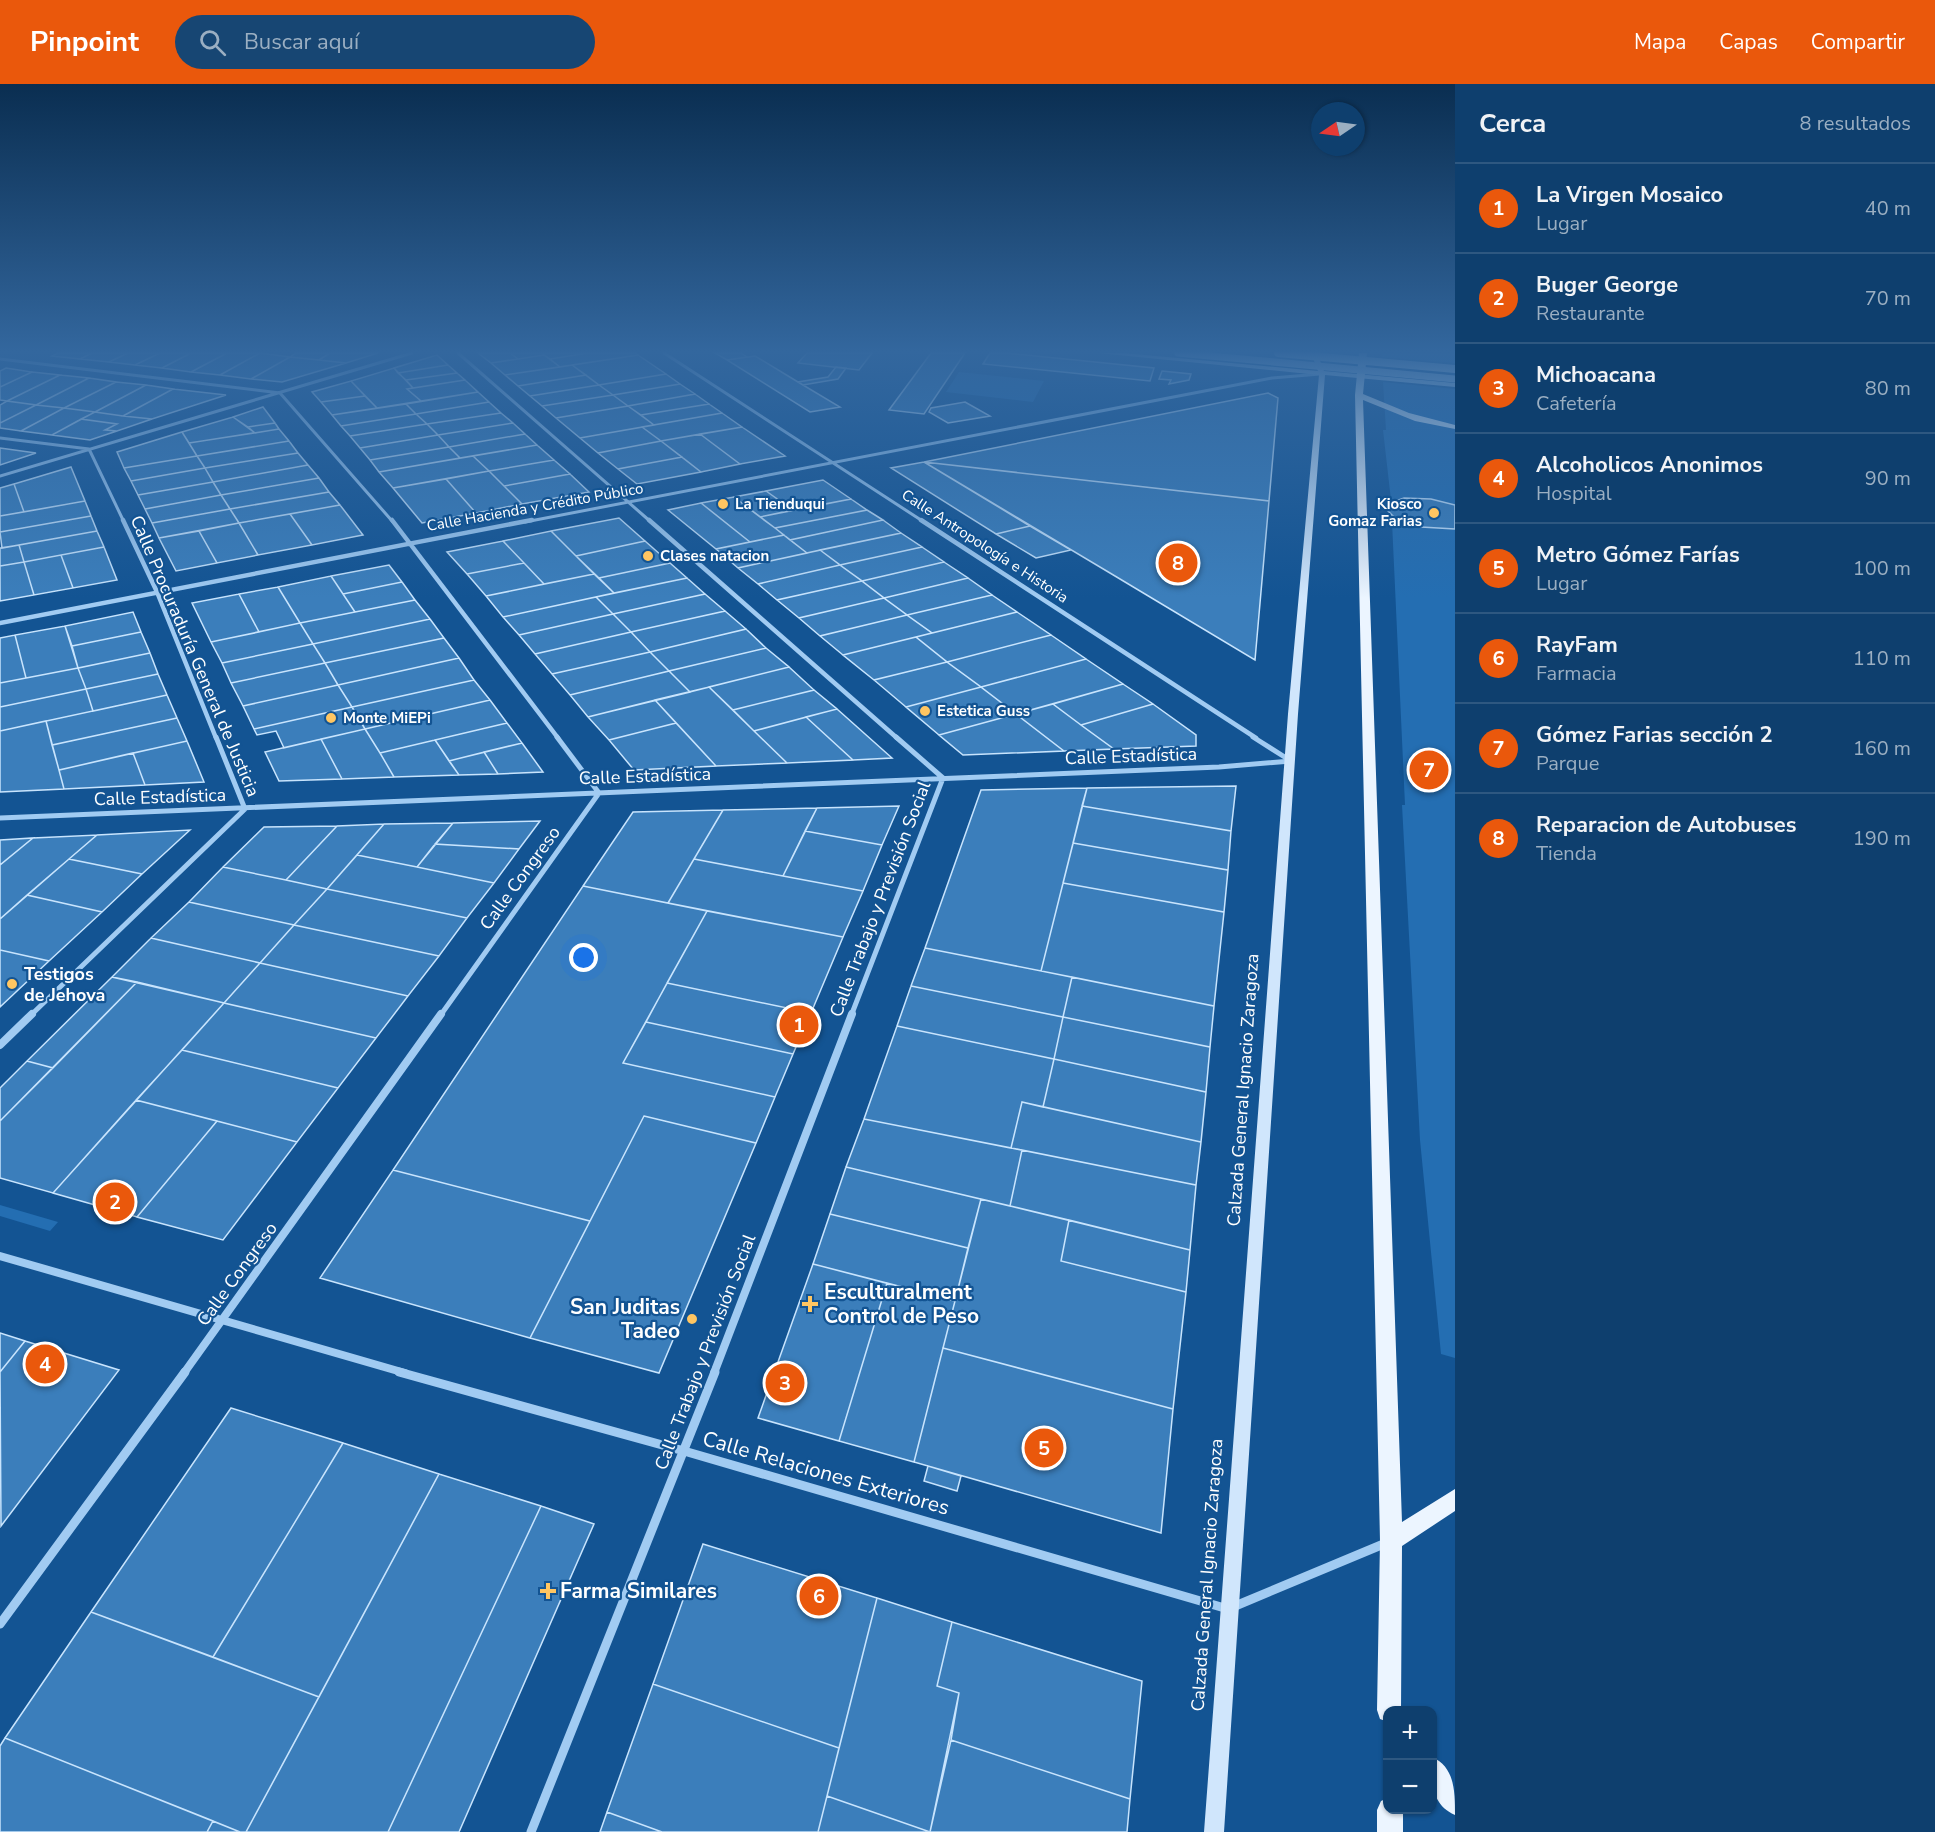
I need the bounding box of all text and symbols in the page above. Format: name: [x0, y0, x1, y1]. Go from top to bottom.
search box: [175, 15, 595, 69]
text: Pinpoint: [30, 23, 139, 61]
icon: search: [196, 26, 229, 59]
text: Buscar aquí: [244, 27, 359, 57]
text: Mapa: [1634, 28, 1686, 56]
text: Capas: [1719, 28, 1778, 56]
text: Compartir: [1811, 28, 1905, 56]
north arrow: [1311, 102, 1365, 156]
text: Cerca: [1479, 106, 1546, 141]
text: 8 resultados: [1800, 110, 1911, 137]
text: La Virgen Mosaico: [1536, 180, 1723, 210]
text: 1: [1493, 195, 1505, 222]
text: 40 m: [1865, 195, 1911, 222]
text: Lugar: [1536, 210, 1587, 237]
text: Buger George: [1536, 270, 1678, 300]
text: 2: [1493, 285, 1505, 312]
text: 70 m: [1865, 285, 1911, 312]
text: Restaurante: [1536, 300, 1645, 327]
text: Michoacana: [1536, 360, 1656, 390]
text: 3: [1493, 375, 1505, 402]
text: 80 m: [1865, 375, 1911, 402]
text: Cafetería: [1536, 390, 1617, 417]
text: Alcoholicos Anonimos: [1536, 450, 1763, 480]
text: 4: [1493, 465, 1505, 492]
text: 90 m: [1865, 465, 1911, 492]
street label: Calle Hacienda y Crédito Público: [425, 478, 645, 536]
text: Hospital: [1536, 480, 1612, 507]
street label: Calle Antropología e Historia: [898, 485, 1072, 607]
place label: La Tienduqui: [735, 494, 825, 514]
place label: Kiosco Gomaz Farias: [1328, 494, 1422, 531]
marker: La Tienduqui: [716, 497, 730, 511]
marker: Kiosco Gomaz Farias: [1427, 506, 1441, 520]
street label: Calle Procuraduría General de Justicia: [125, 512, 265, 800]
pin: 8: [1158, 540, 1198, 586]
text: Metro Gómez Farías: [1536, 540, 1740, 570]
place label: Clases natacion: [660, 546, 769, 566]
marker: Clases natacion: [641, 549, 655, 563]
text: 5: [1493, 555, 1505, 582]
text: 100 m: [1853, 555, 1911, 582]
text: Lugar: [1536, 570, 1587, 597]
text: RayFam: [1536, 630, 1618, 660]
text: 6: [1493, 645, 1505, 672]
text: 110 m: [1853, 645, 1911, 672]
text: Farmacia: [1536, 660, 1617, 687]
place label: Estetica Guss: [937, 701, 1030, 721]
marker: Estetica Guss: [918, 704, 932, 718]
place label: Monte MiEPi: [343, 708, 431, 728]
marker: Monte MiEPi: [324, 711, 338, 725]
text: Gómez Farias sección 2: [1536, 720, 1773, 750]
text: 7: [1493, 735, 1505, 762]
text: 160 m: [1853, 735, 1911, 762]
street label: Calle Estadística: [1064, 742, 1198, 770]
pin: 7: [1410, 748, 1448, 792]
text: Parque: [1536, 750, 1599, 777]
street label: Calle Estadística: [578, 762, 712, 790]
street label: Calle Trabajo y Previsión Social: [824, 777, 936, 1020]
street label: Calle Estadística: [93, 783, 227, 811]
text: Reparacion de Autobuses: [1536, 810, 1797, 840]
street label: Calle Congreso: [474, 821, 566, 935]
text: 8: [1493, 825, 1505, 852]
text: 190 m: [1853, 825, 1911, 852]
text: Tienda: [1536, 840, 1597, 867]
your location: [569, 943, 598, 972]
street label: Calzada General Ignacio Zaragoza: [1221, 953, 1265, 1227]
place label: Testigos de Jehova: [24, 962, 105, 1007]
marker: Testigos de Jehova: [5, 977, 19, 991]
pin: 1: [780, 1002, 818, 1048]
pin: 2: [96, 1180, 134, 1224]
street label: Calle Congreso: [191, 1217, 283, 1331]
street label: Calle Trabajo y Previsión Social: [649, 1230, 761, 1473]
place label: Esculturalment Control de Peso: [824, 1278, 979, 1330]
place label: San Juditas Tadeo: [570, 1293, 680, 1345]
marker: Esculturalment Control de Peso: [801, 1295, 819, 1313]
marker: San Juditas Tadeo: [685, 1312, 699, 1326]
pin: 4: [26, 1342, 64, 1386]
pin: 3: [766, 1360, 804, 1406]
street label: Calle Relaciones Exteriores: [699, 1424, 953, 1522]
pin: 5: [1024, 1426, 1064, 1470]
street label: Calzada General Ignacio Zaragoza: [1185, 1438, 1229, 1712]
pin: 6: [800, 1574, 838, 1618]
place label: Farma Similares: [560, 1577, 717, 1605]
marker: Farma Similares: [541, 1584, 555, 1598]
map controls: [1383, 1706, 1437, 1814]
button: +: [1383, 1706, 1437, 1760]
button: −: [1383, 1760, 1437, 1814]

